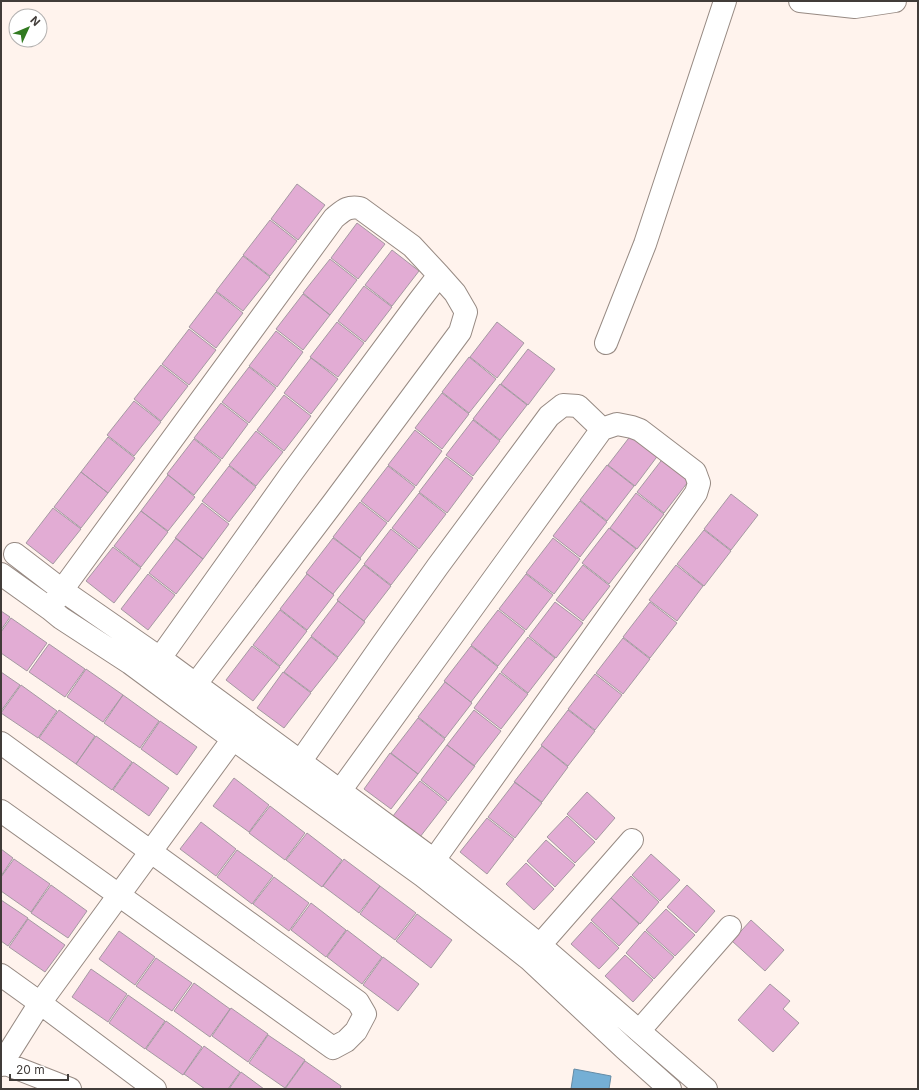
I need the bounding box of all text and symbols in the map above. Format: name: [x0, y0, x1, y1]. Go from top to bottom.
north arrow: [8, 8, 48, 48]
text: N: [27, 13, 43, 29]
scale bar: [10, 1056, 68, 1082]
text: 20 m: [16, 1062, 45, 1077]

